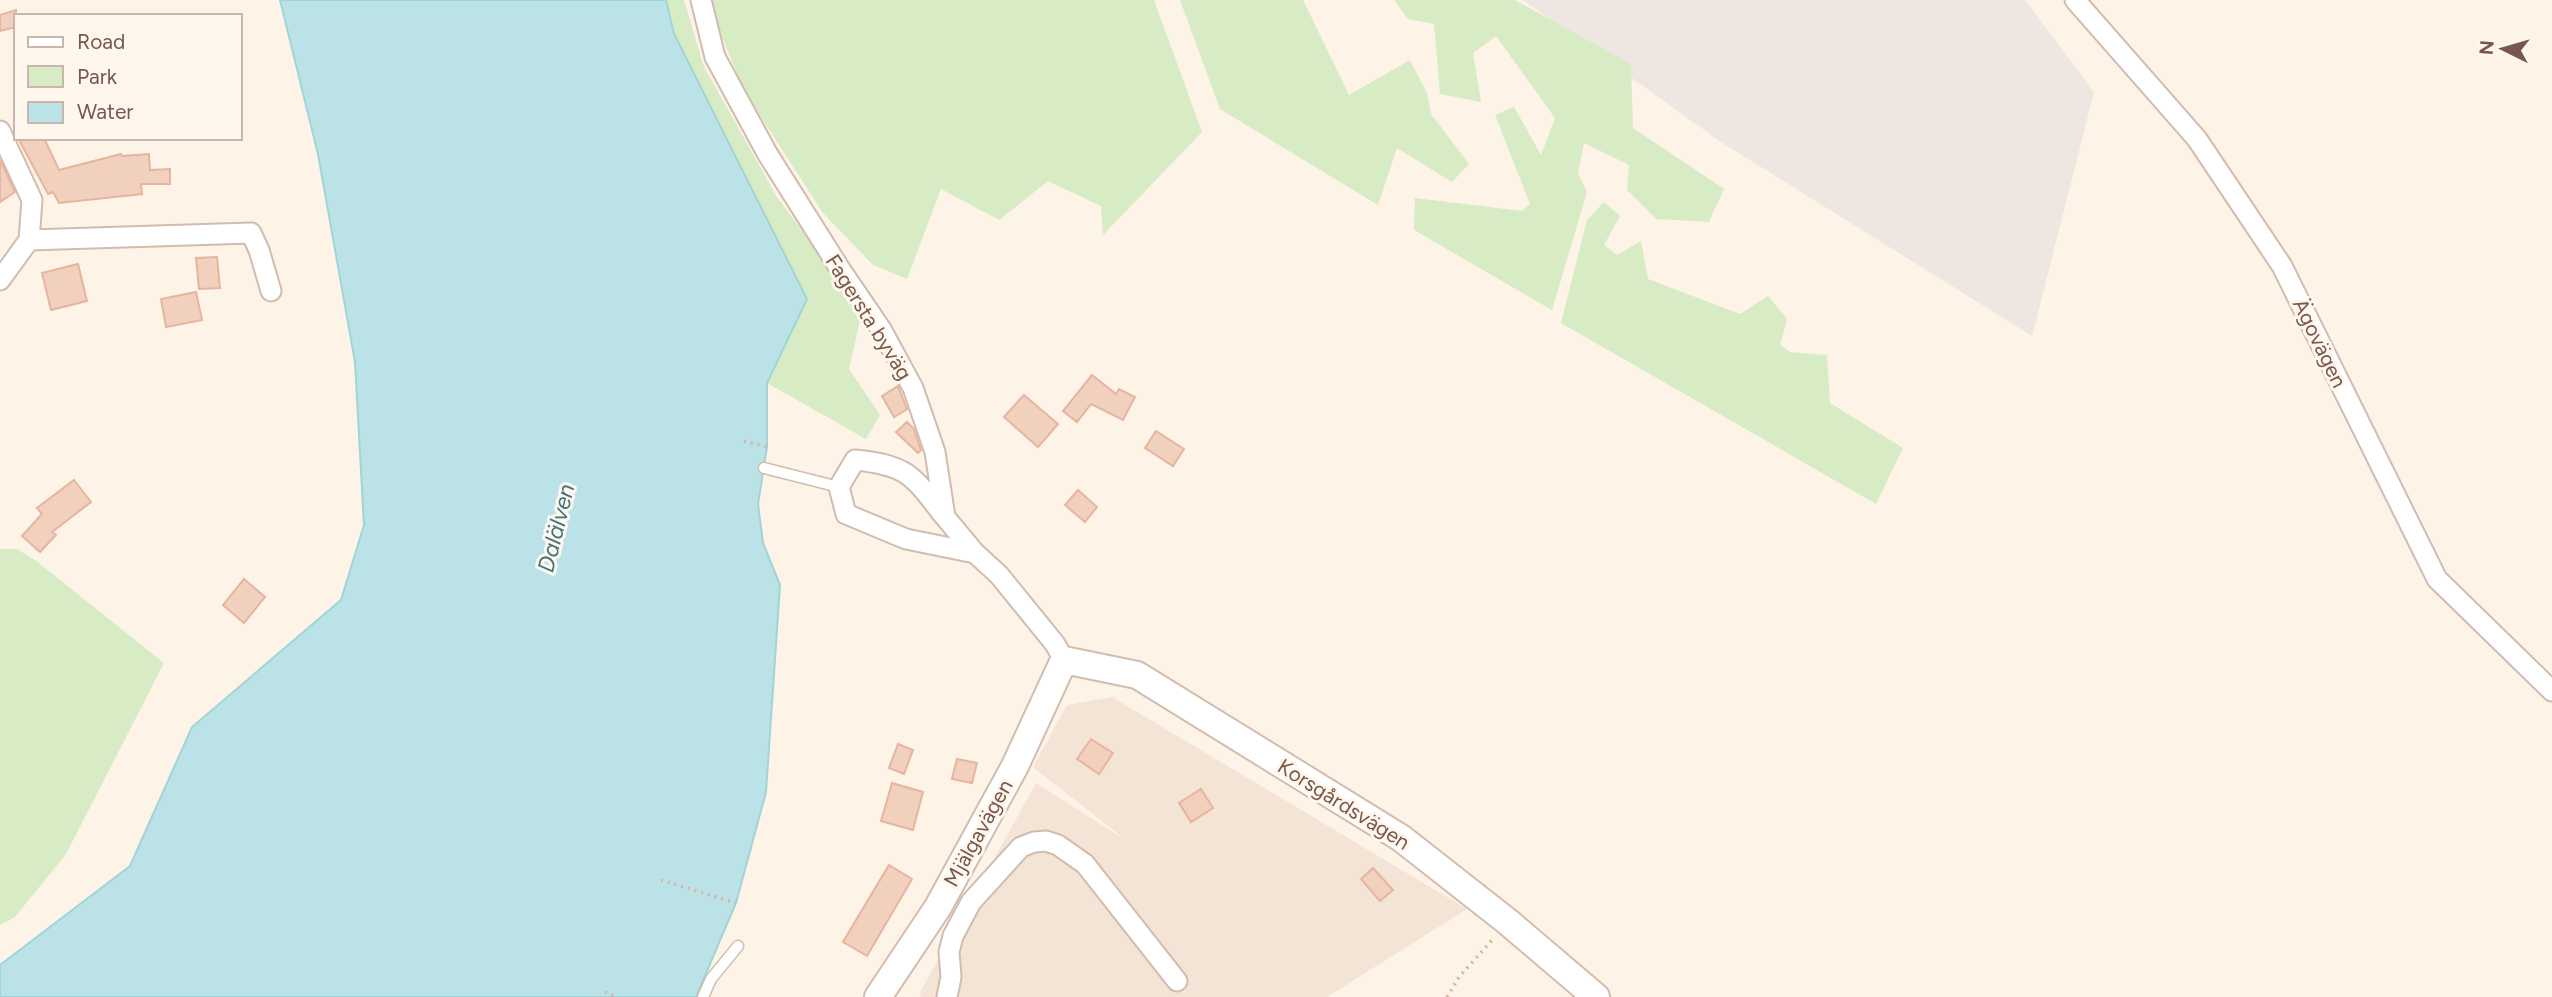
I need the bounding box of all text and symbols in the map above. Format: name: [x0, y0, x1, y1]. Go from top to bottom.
legend: [14, 14, 242, 140]
north arrow: [2468, 14, 2538, 84]
text: Road: [77, 29, 125, 54]
text: N: [2474, 39, 2499, 56]
text: Park: [77, 64, 118, 89]
text: Water: [77, 99, 133, 124]
street label: Fagersta byväg: [820, 250, 918, 384]
street label: Ägovägen: [2288, 295, 2352, 391]
water label: Dalälven: [532, 481, 581, 575]
street label: Korsgårdsvägen: [1273, 753, 1415, 855]
street label: Mjälgavägen: [938, 775, 1018, 891]

